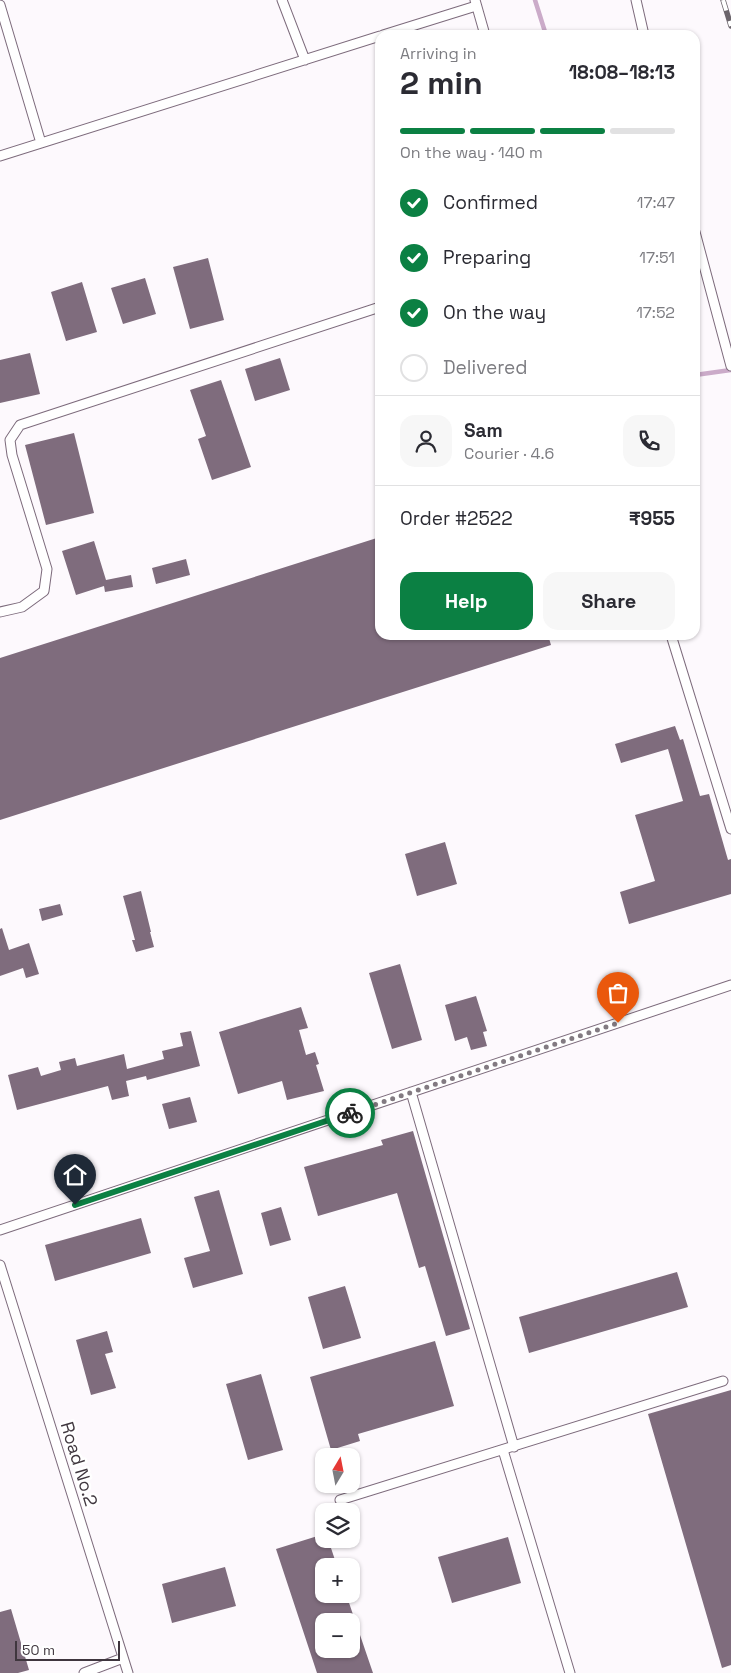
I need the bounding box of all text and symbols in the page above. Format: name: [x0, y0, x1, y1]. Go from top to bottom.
text: Arriving in: [400, 43, 477, 64]
text: 18:08–18:13: [569, 60, 675, 85]
text: 2 min: [400, 63, 483, 103]
text: On the way · 140 m: [400, 142, 543, 163]
icon: check: [400, 189, 428, 217]
text: Confirmed: [443, 190, 538, 215]
text: 17:47: [637, 192, 675, 213]
icon: check: [400, 244, 428, 272]
text: Preparing: [443, 245, 531, 270]
text: 17:51: [639, 247, 675, 268]
icon: check: [400, 299, 428, 327]
text: On the way: [443, 300, 546, 325]
text: 17:52: [636, 302, 675, 323]
text: Delivered: [443, 355, 528, 380]
button: person: [400, 415, 452, 467]
button: phone: [623, 415, 675, 467]
text: Sam: [464, 418, 503, 443]
text: Courier · 4.6: [464, 443, 554, 464]
text: Order #2522: [400, 506, 513, 531]
text: ₹955: [629, 506, 675, 531]
button: Help: [400, 572, 533, 630]
button: Share: [543, 572, 675, 630]
pin: [597, 972, 639, 1023]
icon: bag: [604, 979, 632, 1007]
courier: [325, 1088, 375, 1138]
icon: bike: [336, 1099, 364, 1127]
pin: [54, 1154, 96, 1205]
icon: home: [61, 1161, 89, 1189]
street label: Road No.2: [56, 1419, 103, 1509]
north arrow: [315, 1448, 360, 1492]
map controls: [315, 1448, 360, 1658]
button: layers: [315, 1503, 360, 1548]
button: +: [315, 1558, 360, 1603]
button: −: [315, 1613, 360, 1658]
scale bar: [15, 1638, 120, 1661]
text: 50 m: [22, 1641, 55, 1659]

